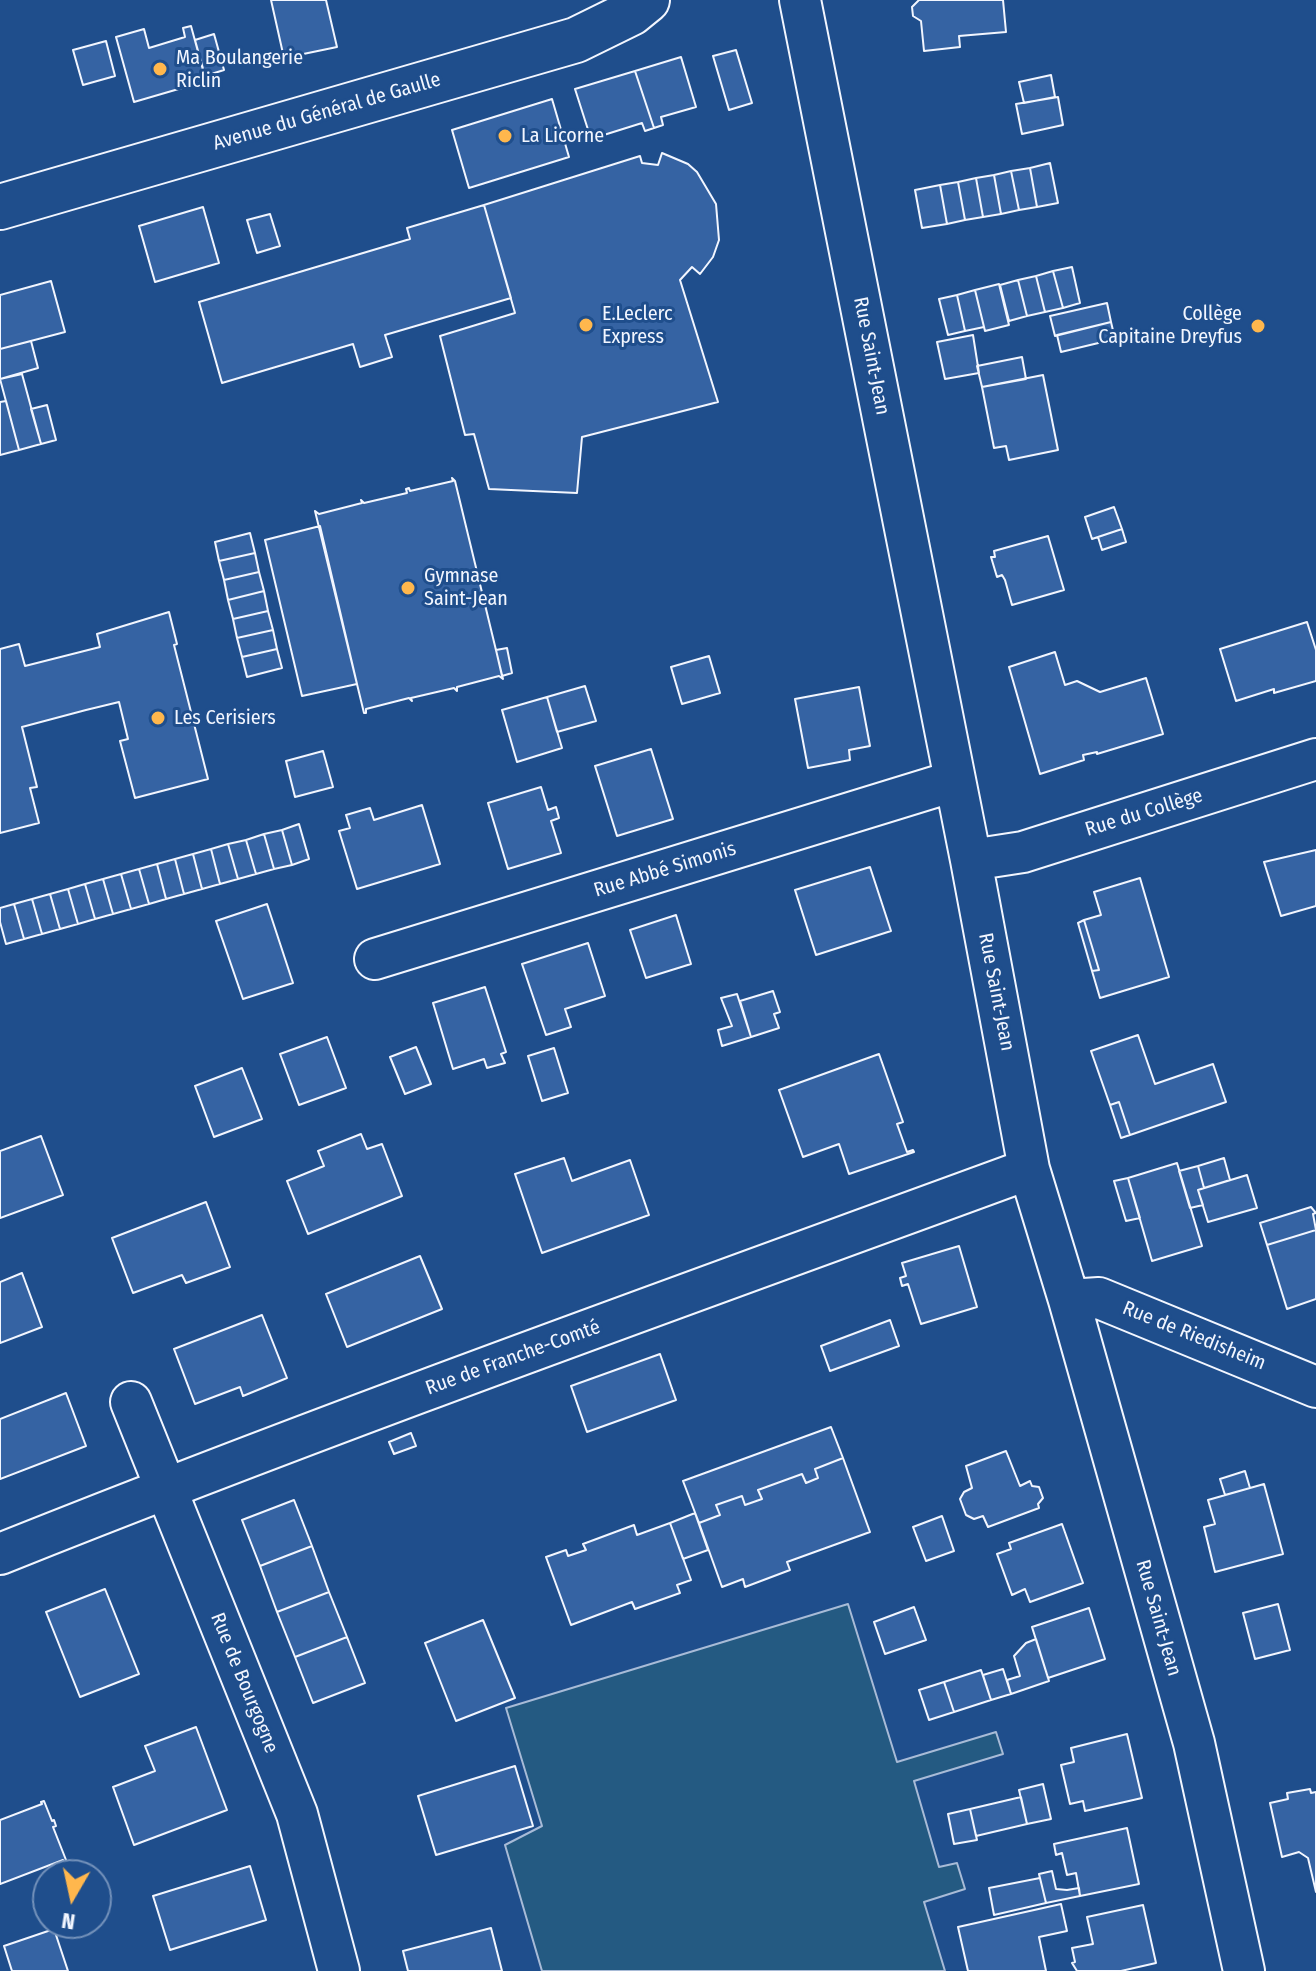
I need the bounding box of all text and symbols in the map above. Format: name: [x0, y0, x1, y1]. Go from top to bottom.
place label: Ma Boulangerie Riclin: [176, 46, 303, 93]
marker: Ma Boulangerie Riclin: [151, 60, 169, 78]
street label: Avenue du Général de Gaulle: [210, 68, 444, 156]
place label: La Licorne: [521, 124, 604, 148]
marker: La Licorne: [496, 127, 514, 145]
street label: Rue Saint-Jean: [848, 295, 894, 417]
place label: E.Leclerc Express: [602, 302, 673, 349]
place label: Collège Capitaine Dreyfus: [1098, 302, 1242, 349]
marker: E.Leclerc Express: [577, 316, 595, 334]
marker: Collège Capitaine Dreyfus: [1249, 317, 1267, 335]
place label: Gymnase Saint-Jean: [424, 564, 508, 611]
marker: Gymnase Saint-Jean: [399, 579, 417, 597]
place label: Les Cerisiers: [174, 706, 276, 730]
marker: Les Cerisiers: [149, 709, 167, 727]
street label: Rue du Collège: [1082, 784, 1206, 842]
street label: Rue Abbé Simonis: [591, 837, 739, 903]
street label: Rue Saint-Jean: [973, 931, 1019, 1053]
street label: Rue de Riedisheim: [1119, 1296, 1269, 1376]
street label: Rue de Franche-Comté: [422, 1315, 604, 1401]
street label: Rue Saint-Jean: [1130, 1557, 1186, 1679]
street label: Rue de Bourgogne: [205, 1609, 283, 1757]
north arrow: [32, 1859, 112, 1939]
text: N: [60, 1907, 77, 1936]

